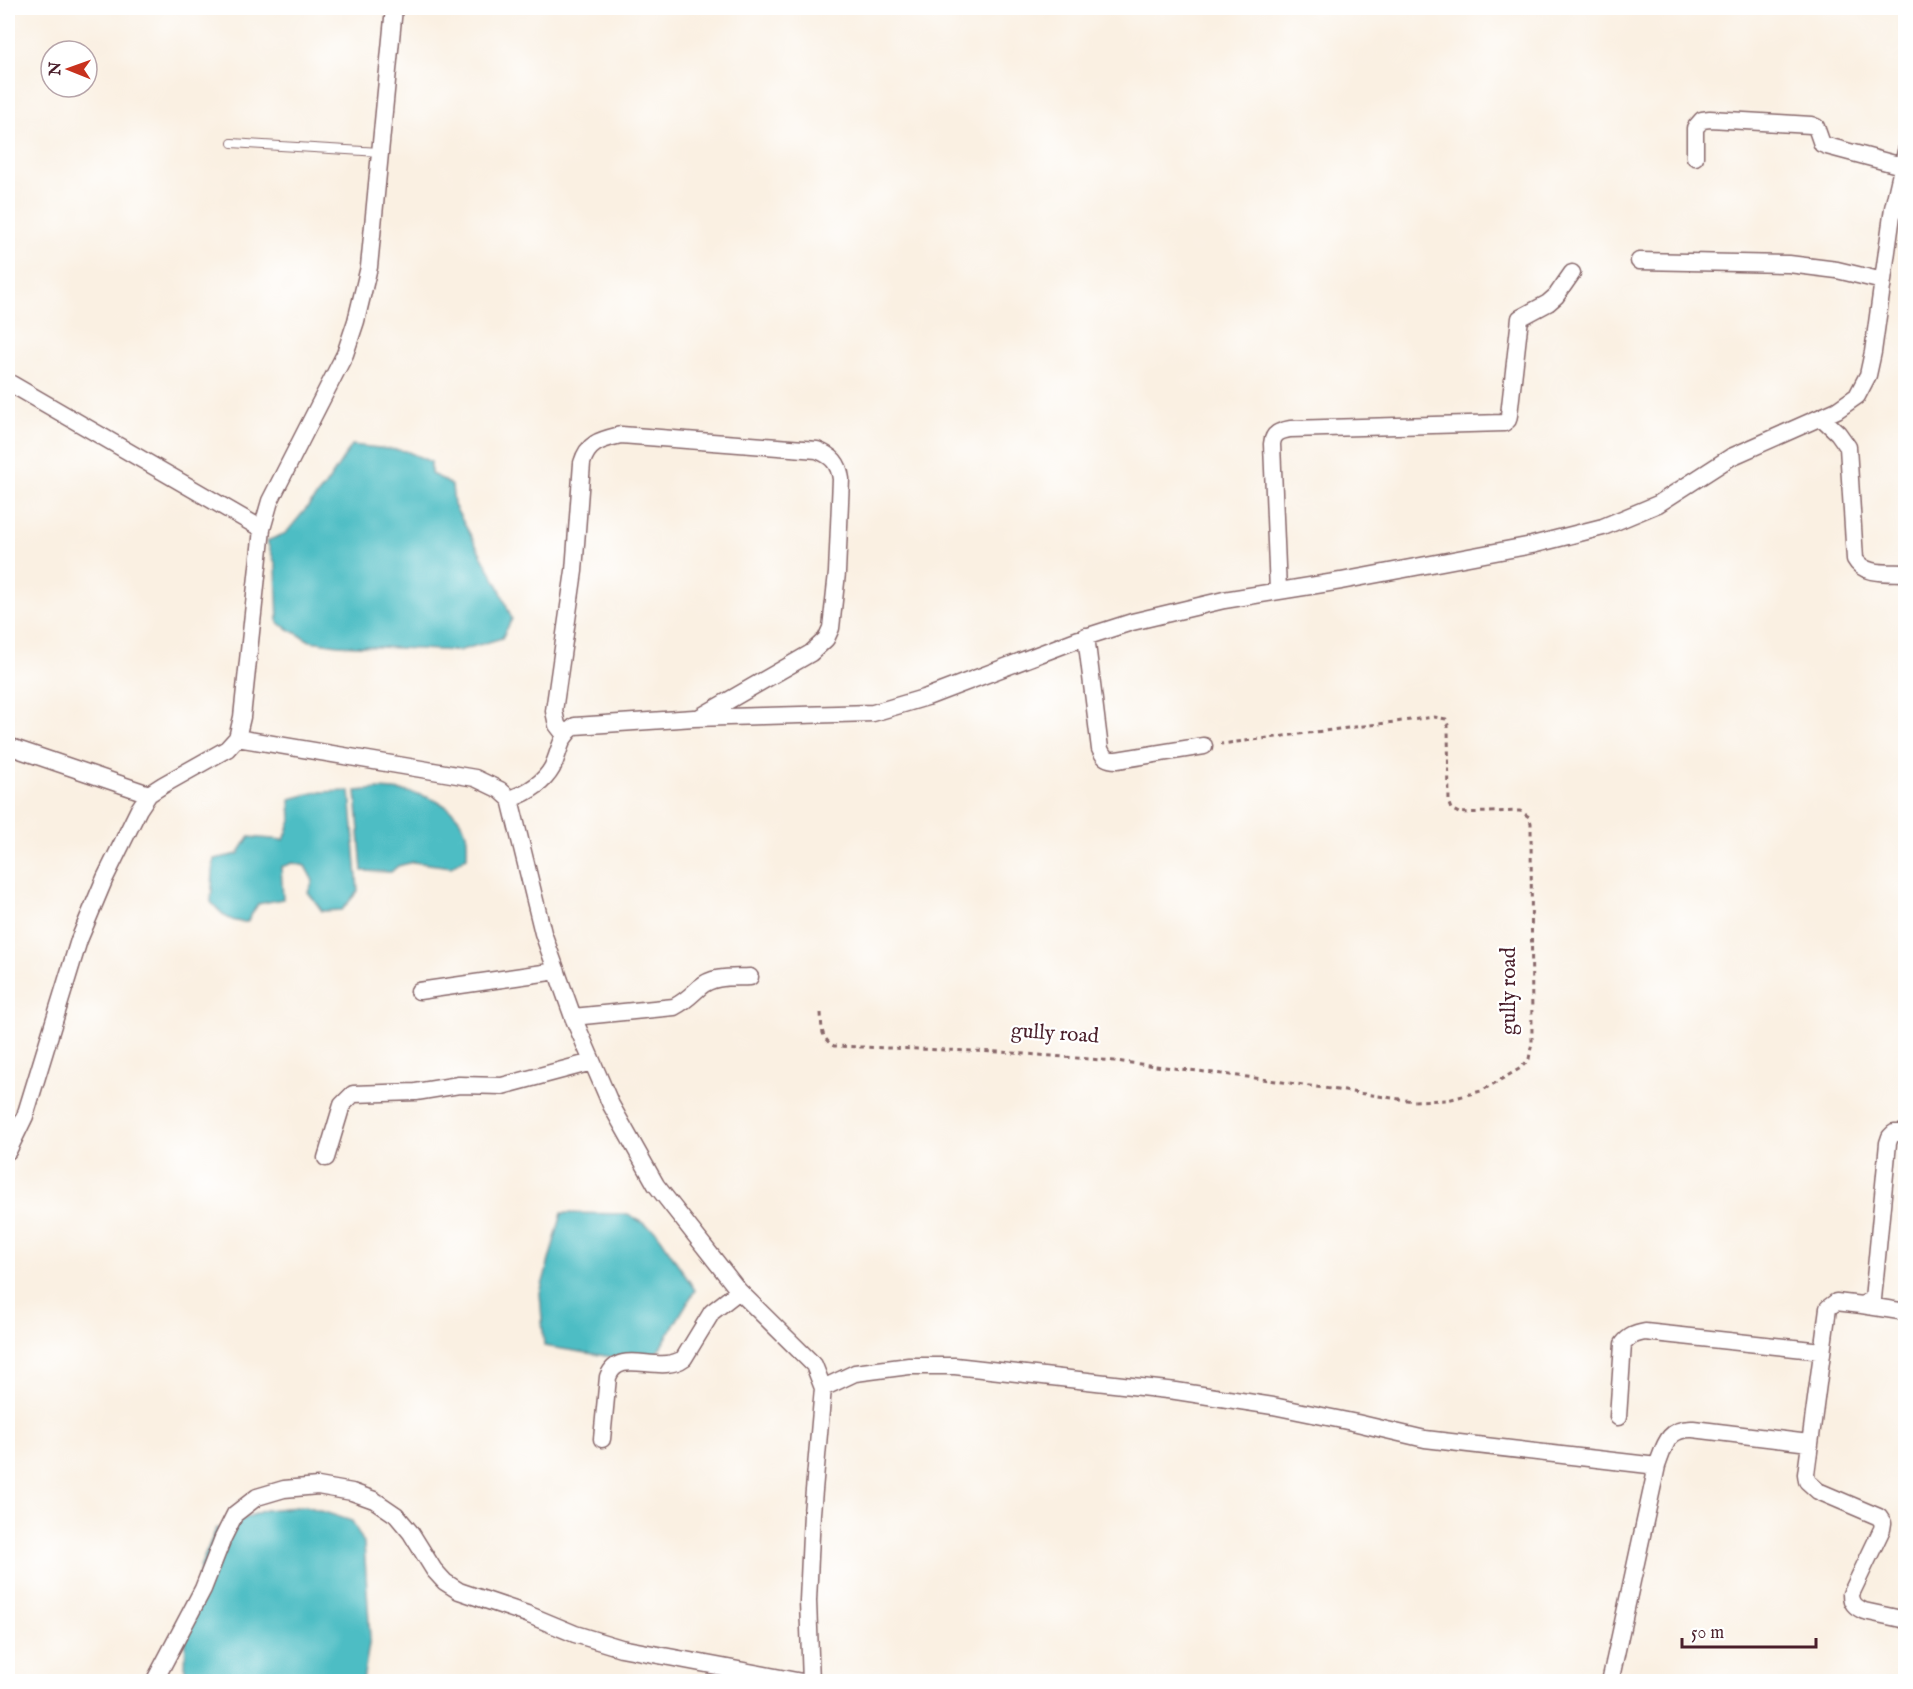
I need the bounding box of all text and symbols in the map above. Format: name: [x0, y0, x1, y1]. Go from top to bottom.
north arrow: [39, 39, 99, 99]
text: N: [46, 62, 66, 77]
street label: gully road: [1496, 946, 1523, 1035]
street label: gully road: [1010, 1017, 1101, 1051]
scale bar: [1682, 1611, 1816, 1649]
text: 50 m: [1691, 1622, 1724, 1645]

